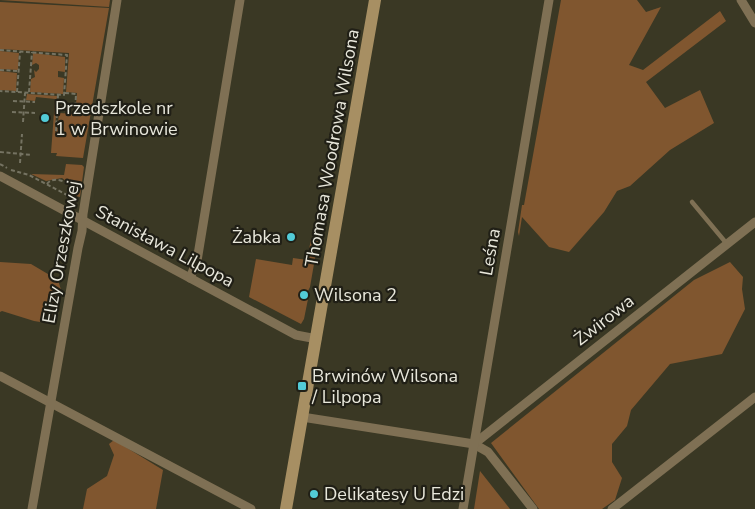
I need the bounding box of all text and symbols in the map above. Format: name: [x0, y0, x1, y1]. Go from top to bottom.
street label: Thomasa Woodrowa Wilsona: [299, 27, 365, 269]
place label: Przedszkole nr 1 w Brwinowie: [55, 96, 178, 141]
marker: Przedszkole nr 1 w Brwinowie: [39, 112, 51, 124]
street label: Elizy Orzeszkowej: [37, 179, 85, 325]
street label: Stanisława Lilpopa: [92, 199, 238, 293]
place label: Żabka: [232, 225, 281, 249]
street label: Leśna: [474, 226, 506, 278]
marker: Żabka: [285, 231, 297, 243]
place label: Wilsona 2: [314, 283, 397, 307]
marker: Wilsona 2: [298, 289, 310, 301]
street label: Żwirowa: [569, 289, 639, 351]
place label: Brwinów Wilsona / Lilpopa: [311, 364, 458, 409]
marker: Brwinów Wilsona / Lilpopa: [296, 380, 308, 392]
place label: Delikatesy U Edzi: [324, 482, 464, 506]
marker: Delikatesy U Edzi: [308, 488, 320, 500]

